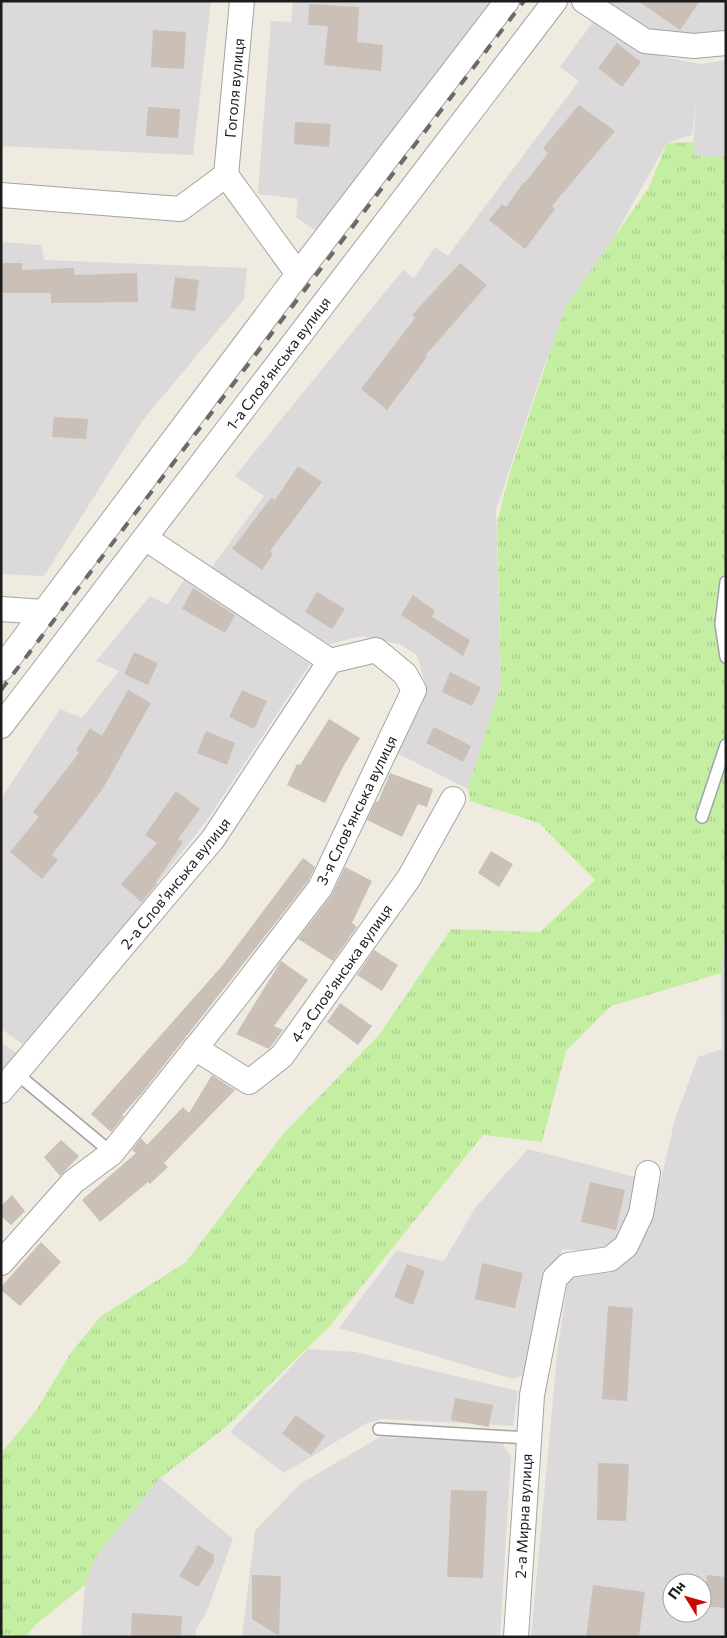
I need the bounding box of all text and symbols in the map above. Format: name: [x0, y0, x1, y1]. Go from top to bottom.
street label: Гоголя вулиця: [221, 37, 247, 139]
street label: 1-а Слов’янська вулиця: [222, 293, 334, 433]
street label: 3-я Слов’янська вулиця: [312, 732, 400, 888]
street label: 2-а Слов’янська вулиця: [116, 814, 234, 952]
street label: 4-а Слов’янська вулиця: [286, 900, 396, 1046]
street label: 2-а Мирна вулиця: [511, 1453, 535, 1579]
north arrow: [662, 1573, 712, 1623]
text: Пн: [664, 1577, 689, 1602]

